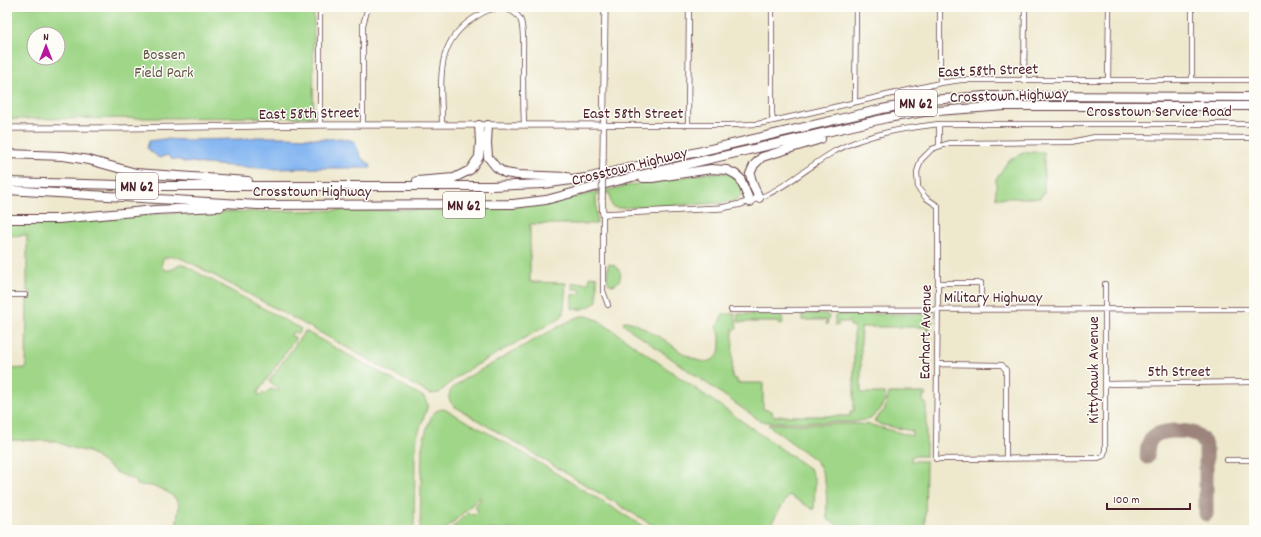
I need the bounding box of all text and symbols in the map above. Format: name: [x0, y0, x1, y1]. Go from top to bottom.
north arrow: [26, 26, 66, 66]
text: N: [43, 30, 49, 46]
park label: Bossen Field Park: [134, 44, 194, 85]
street label: East 58th Street: [937, 58, 1039, 85]
street label: Crosstown Highway: [949, 83, 1069, 110]
road number: MN 62: [895, 90, 937, 116]
street label: Crosstown Service Road: [1086, 101, 1232, 124]
street label: East 58th Street: [259, 102, 360, 127]
street label: East 58th Street: [583, 103, 683, 126]
street label: Crosstown Highway: [569, 142, 690, 193]
road number: MN 62: [116, 173, 158, 199]
street label: Crosstown Highway: [253, 181, 372, 204]
road number: MN 62: [443, 192, 485, 218]
street label: Earhart Avenue: [914, 284, 939, 380]
street label: Military Highway: [944, 287, 1043, 310]
street label: Kittyhawk Avenue: [1083, 316, 1106, 424]
street label: 5th Street: [1147, 361, 1211, 384]
scale bar: [1107, 485, 1190, 511]
text: 100 m: [1113, 492, 1140, 509]

